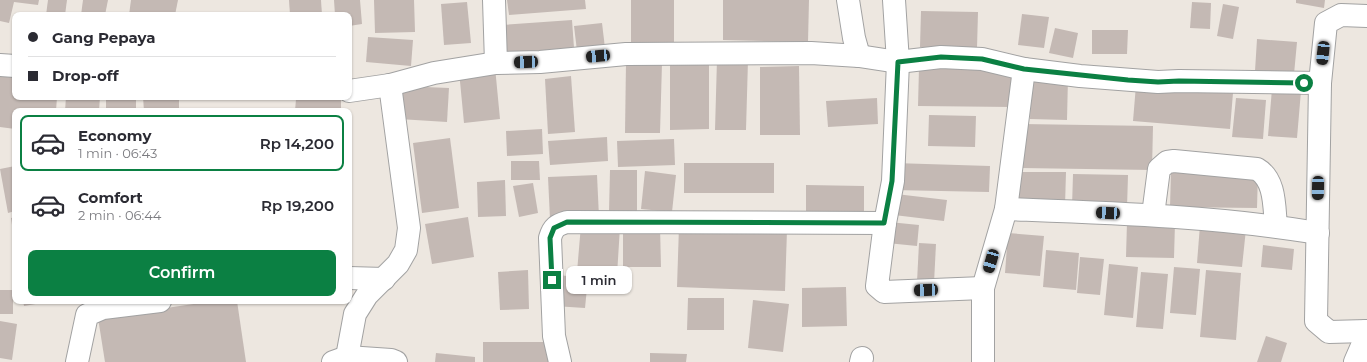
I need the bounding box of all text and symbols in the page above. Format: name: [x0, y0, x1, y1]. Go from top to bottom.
text: Gang Pepaya: [52, 28, 156, 47]
car: [1316, 40, 1330, 66]
car: [586, 49, 610, 63]
car: [514, 56, 538, 68]
text: Drop-off: [52, 66, 119, 85]
route start: [1295, 74, 1313, 92]
icon: car: [30, 125, 66, 161]
text: Economy: [78, 126, 151, 145]
text: Rp 14,200: [260, 134, 334, 153]
text: 1 min · 06:43: [78, 145, 157, 161]
car: [1312, 176, 1324, 200]
icon: car: [30, 187, 66, 223]
text: Comfort: [78, 188, 143, 207]
text: Rp 19,200: [261, 196, 334, 215]
car: [1096, 206, 1120, 220]
text: 2 min · 06:44: [78, 207, 161, 223]
car: [982, 248, 1000, 274]
button: Confirm: [28, 250, 336, 296]
callout: 1 min: [566, 266, 632, 294]
route end: [543, 271, 561, 289]
text: 1 min: [582, 272, 616, 288]
car: [914, 284, 938, 296]

